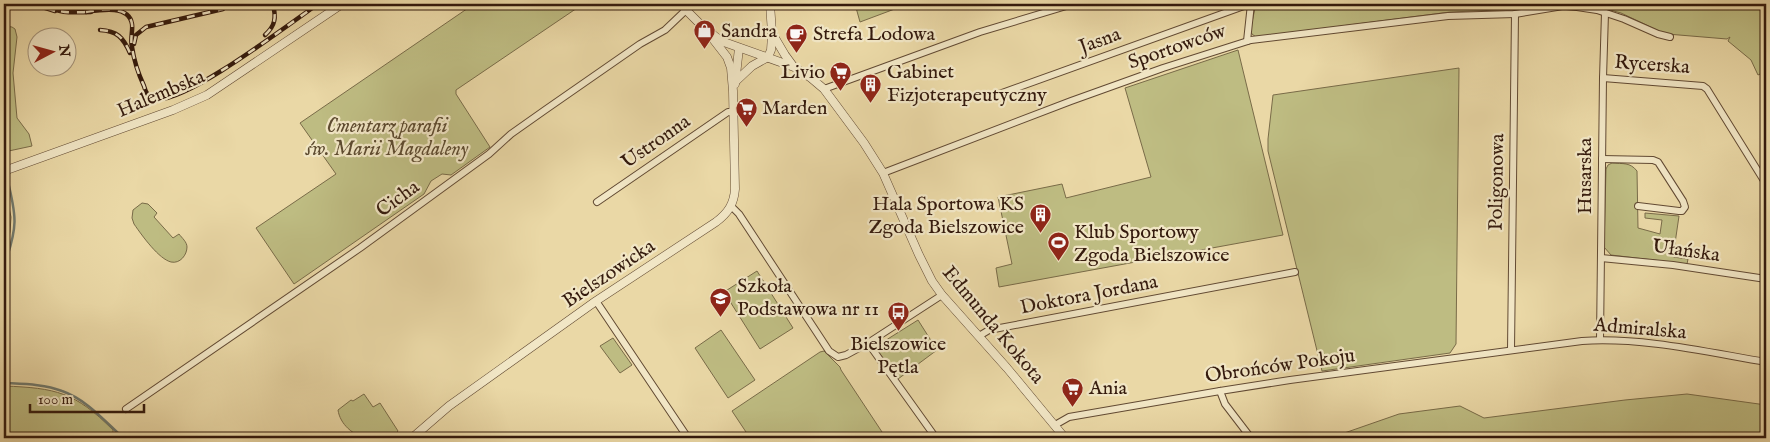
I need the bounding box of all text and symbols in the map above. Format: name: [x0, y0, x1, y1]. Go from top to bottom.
street label: Sportowców: [1125, 18, 1230, 75]
shop icon: Sandra: [693, 19, 717, 50]
place label: Sandra: [721, 19, 778, 44]
cafe icon: Strefa Lodowa: [785, 22, 809, 53]
place label: Strefa Lodowa: [813, 22, 935, 47]
street label: Jasna: [1074, 22, 1125, 61]
north arrow: [28, 28, 78, 78]
text: N: [54, 43, 74, 58]
street label: Rycerska: [1613, 50, 1691, 80]
place label: Livio: [781, 60, 825, 85]
supermarket icon: Livio: [829, 60, 853, 91]
place label: Gabinet Fizjoterapeutyczny: [887, 60, 1047, 108]
street label: Halembska: [113, 64, 209, 124]
building icon: Gabinet Fizjoterapeutyczny: [859, 72, 883, 103]
supermarket icon: Marden: [734, 96, 758, 127]
place label: Marden: [762, 96, 828, 121]
street label: Ustronna: [617, 109, 696, 175]
park label: Cmentarz parafii św. Marii Magdaleny: [305, 114, 469, 163]
street label: Poligonowa: [1484, 133, 1510, 231]
street label: Husarska: [1573, 137, 1598, 214]
street label: Cicha: [371, 175, 425, 223]
place label: Hala Sportowa KS Zgoda Bielszowice: [869, 192, 1024, 240]
building icon: Hala Sportowa KS Zgoda Bielszowice: [1028, 203, 1052, 234]
place label: Klub Sportowy Zgoda Bielszowice: [1074, 220, 1229, 268]
sports icon: Klub Sportowy Zgoda Bielszowice: [1046, 231, 1070, 262]
street label: Bielszowicka: [558, 234, 660, 314]
street label: Ułańska: [1651, 234, 1722, 268]
street label: Edmunda Kokota: [936, 261, 1050, 389]
street label: Doktora Jordana: [1018, 269, 1160, 321]
place label: Szkoła Podstawowa nr 11: [737, 274, 879, 322]
school or university icon: Szkoła Podstawowa nr 11: [709, 286, 733, 317]
bus stop icon: Bielszowice Pętla: [886, 300, 910, 331]
street label: Admiralska: [1592, 312, 1688, 346]
place label: Bielszowice Pętla: [850, 332, 946, 380]
street label: Obrońców Pokoju: [1204, 343, 1356, 389]
supermarket icon: Ania: [1061, 376, 1085, 407]
place label: Ania: [1088, 376, 1128, 401]
scale bar: [30, 382, 144, 414]
text: 100 m: [38, 390, 74, 409]

